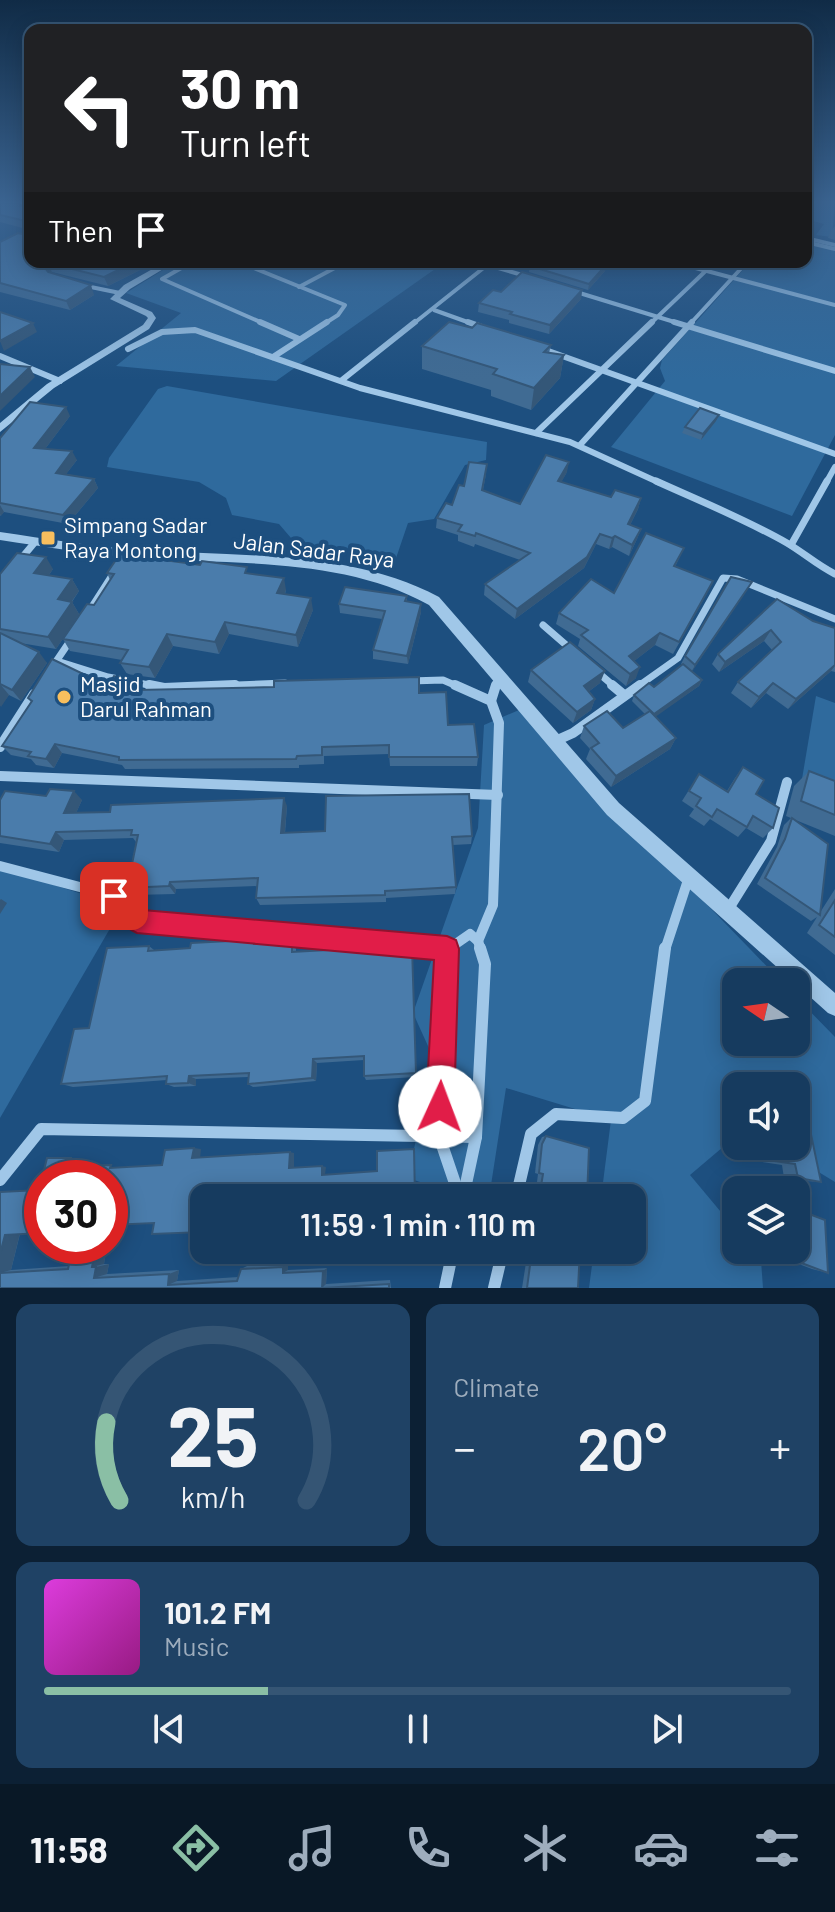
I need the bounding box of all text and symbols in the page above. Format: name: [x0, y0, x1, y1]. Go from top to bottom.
text: 30 m: [180, 53, 300, 120]
icon: left: [48, 56, 152, 160]
text: Turn left: [180, 121, 311, 164]
icon: arrive: [129, 208, 173, 252]
text: Then: [48, 212, 113, 248]
place label: Simpang Sadar Raya Montong: [64, 511, 207, 562]
street label: Jalan Sadar Raya: [232, 526, 396, 572]
marker: Simpang Sadar Raya Montong: [39, 529, 57, 547]
place label: Masjid Darul Rahman: [80, 670, 212, 721]
marker: Masjid Darul Rahman: [55, 688, 73, 706]
pin: [80, 862, 148, 930]
icon: arrive: [92, 874, 136, 918]
north arrow: [722, 968, 810, 1056]
map controls: [722, 968, 810, 1264]
position arrow: [398, 1065, 482, 1149]
button: sound: [722, 1072, 810, 1160]
speed limit sign: 30: [24, 1160, 128, 1264]
button: layers: [722, 1176, 810, 1264]
text: 11:59 · 1 min · 110 m: [300, 1206, 536, 1242]
text: Climate: [454, 1371, 540, 1402]
text: 25: [167, 1384, 258, 1484]
text: 20°: [577, 1411, 667, 1483]
text: −: [454, 1420, 476, 1473]
text: +: [769, 1420, 791, 1473]
text: km/h: [180, 1479, 245, 1514]
text: 101.2 FM: [164, 1594, 271, 1630]
text: Music: [164, 1630, 229, 1661]
icon: previous: [147, 1707, 191, 1751]
icon: pause: [396, 1707, 440, 1751]
icon: next: [645, 1707, 689, 1751]
icon: directions: [168, 1820, 224, 1876]
icon: music: [284, 1820, 340, 1876]
icon: phone: [400, 1820, 456, 1876]
icon: climate: [517, 1820, 573, 1876]
icon: car: [633, 1820, 689, 1876]
icon: filters: [749, 1820, 805, 1876]
text: 11:58: [30, 1827, 108, 1870]

